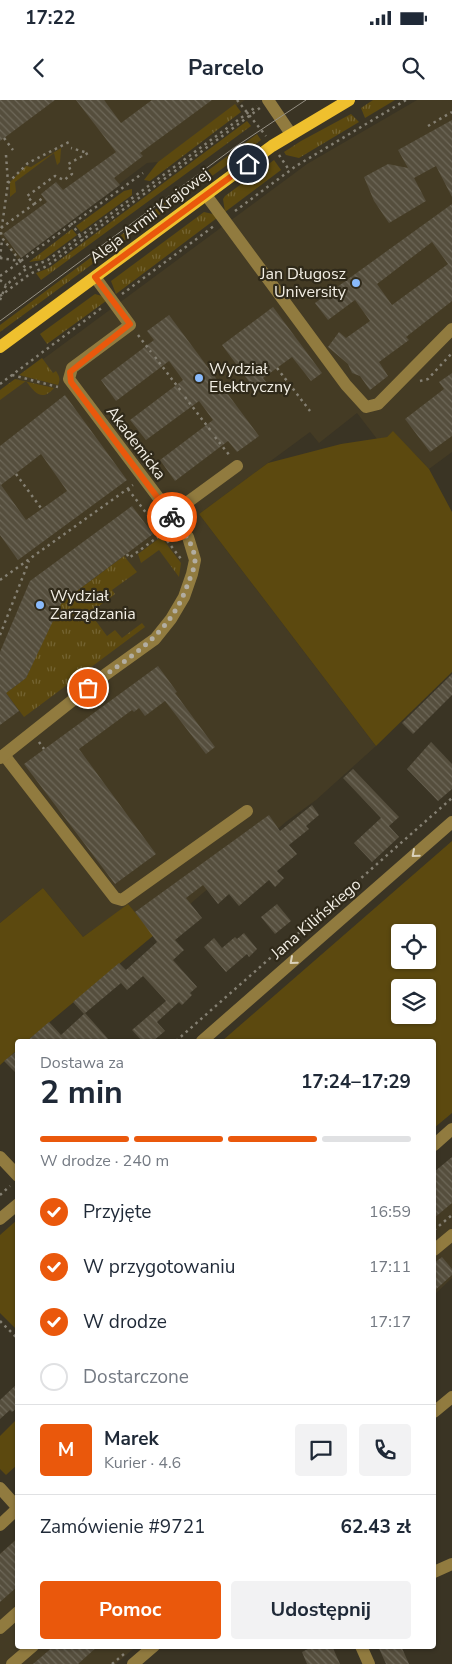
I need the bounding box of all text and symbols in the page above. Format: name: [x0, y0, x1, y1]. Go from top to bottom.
text: 17:22: [25, 5, 75, 31]
text: Parcelo: [188, 53, 264, 83]
icon: back: [25, 54, 53, 82]
icon: search: [399, 54, 427, 82]
pin: [227, 143, 269, 185]
icon: home: [234, 150, 262, 178]
street label: Aleja Armii Krajowej: [85, 163, 215, 269]
place label: Jan Długosz University: [259, 263, 347, 303]
marker: Jan Długosz University: [350, 277, 362, 289]
place label: Wydział Elektryczny: [209, 358, 292, 398]
marker: Wydział Elektryczny: [193, 372, 205, 384]
street label: Akademicka: [101, 402, 171, 484]
courier: [147, 492, 197, 542]
icon: bike: [158, 503, 186, 531]
place label: Wydział Zarządzania: [50, 585, 136, 625]
marker: Wydział Zarządzania: [34, 599, 46, 611]
pin: [67, 667, 109, 709]
icon: bag: [74, 674, 102, 702]
one-way arrow: [412, 848, 421, 857]
street label: Jana Kilińskiego: [265, 874, 366, 965]
map controls: [391, 924, 436, 1024]
button: locate: [391, 924, 436, 969]
one-way arrow: [290, 955, 299, 964]
button: layers: [391, 979, 436, 1024]
text: Dostawa za: [40, 1052, 124, 1074]
text: 17:24–17:29: [301, 1069, 411, 1095]
text: 2 min: [40, 1071, 123, 1114]
text: W drodze · 240 m: [40, 1150, 169, 1172]
icon: check: [40, 1198, 68, 1226]
text: Przyjęte: [83, 1199, 151, 1225]
text: 16:59: [369, 1201, 411, 1223]
icon: check: [40, 1253, 68, 1281]
text: W przygotowaniu: [83, 1254, 235, 1280]
text: 17:11: [369, 1256, 411, 1278]
icon: check: [40, 1308, 68, 1336]
text: W drodze: [83, 1309, 167, 1335]
text: 17:17: [369, 1311, 411, 1333]
text: Dostarczone: [83, 1364, 189, 1390]
button: chat: [295, 1424, 347, 1476]
button: phone: [359, 1424, 411, 1476]
text: Marek: [104, 1426, 159, 1452]
text: M: [58, 1437, 74, 1463]
text: Kurier · 4.6: [104, 1452, 181, 1474]
text: Zamówienie #9721: [40, 1514, 205, 1540]
text: 62.43 zł: [340, 1514, 411, 1540]
button: Pomoc: [40, 1581, 221, 1639]
button: Udostępnij: [231, 1581, 411, 1639]

